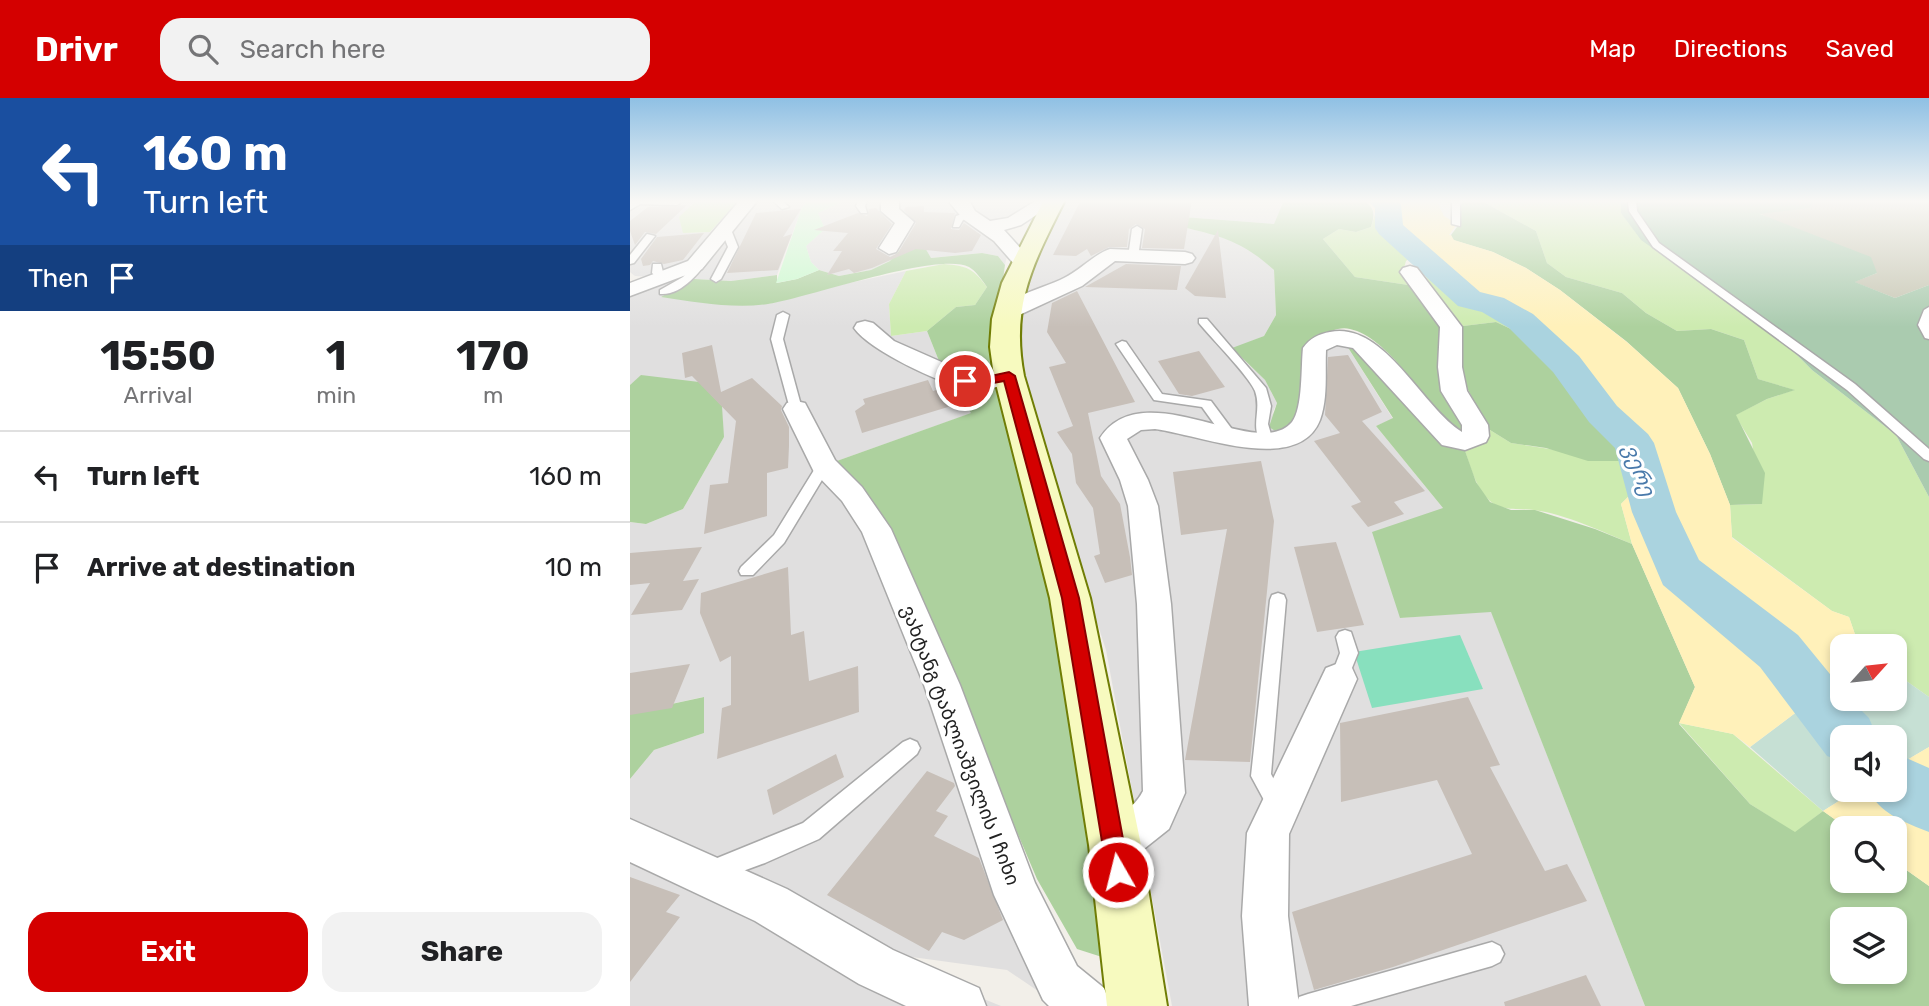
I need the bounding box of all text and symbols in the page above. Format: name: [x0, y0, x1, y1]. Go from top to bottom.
search box: [160, 18, 650, 81]
text: Drivr: [35, 30, 118, 69]
icon: search: [184, 30, 222, 68]
text: Search here: [240, 34, 386, 65]
text: Map: [1589, 35, 1636, 63]
text: Directions: [1674, 35, 1787, 63]
text: Saved: [1825, 35, 1894, 63]
text: 160 m: [143, 124, 288, 182]
icon: left: [28, 126, 119, 217]
text: Turn left: [143, 183, 268, 221]
icon: arrive: [103, 259, 141, 297]
text: Then: [28, 263, 89, 294]
text: 15:50: [100, 331, 216, 381]
text: 1: [326, 331, 347, 381]
text: 170: [456, 331, 530, 381]
pin: [935, 351, 995, 411]
icon: arrive: [946, 362, 984, 400]
text: Arrival: [124, 381, 193, 409]
text: min: [316, 381, 356, 409]
text: m: [483, 381, 503, 409]
water label: ვერე: [1617, 440, 1661, 500]
icon: left: [28, 458, 66, 496]
text: Turn left: [87, 461, 199, 492]
text: 160 m: [529, 461, 602, 492]
icon: arrive: [28, 549, 66, 587]
text: Arrive at destination: [87, 552, 355, 583]
text: 10 m: [545, 552, 602, 583]
street label: ვახტანგ ტაბლიაშვილის I ჩიხი: [895, 602, 1025, 889]
north arrow: [1830, 634, 1908, 710]
map controls: [1830, 634, 1907, 984]
button: sound: [1830, 725, 1907, 802]
button: search: [1830, 816, 1907, 893]
position arrow: [1081, 835, 1155, 909]
button: layers: [1830, 907, 1907, 984]
button: Exit: [28, 912, 308, 992]
button: Share: [322, 912, 602, 992]

